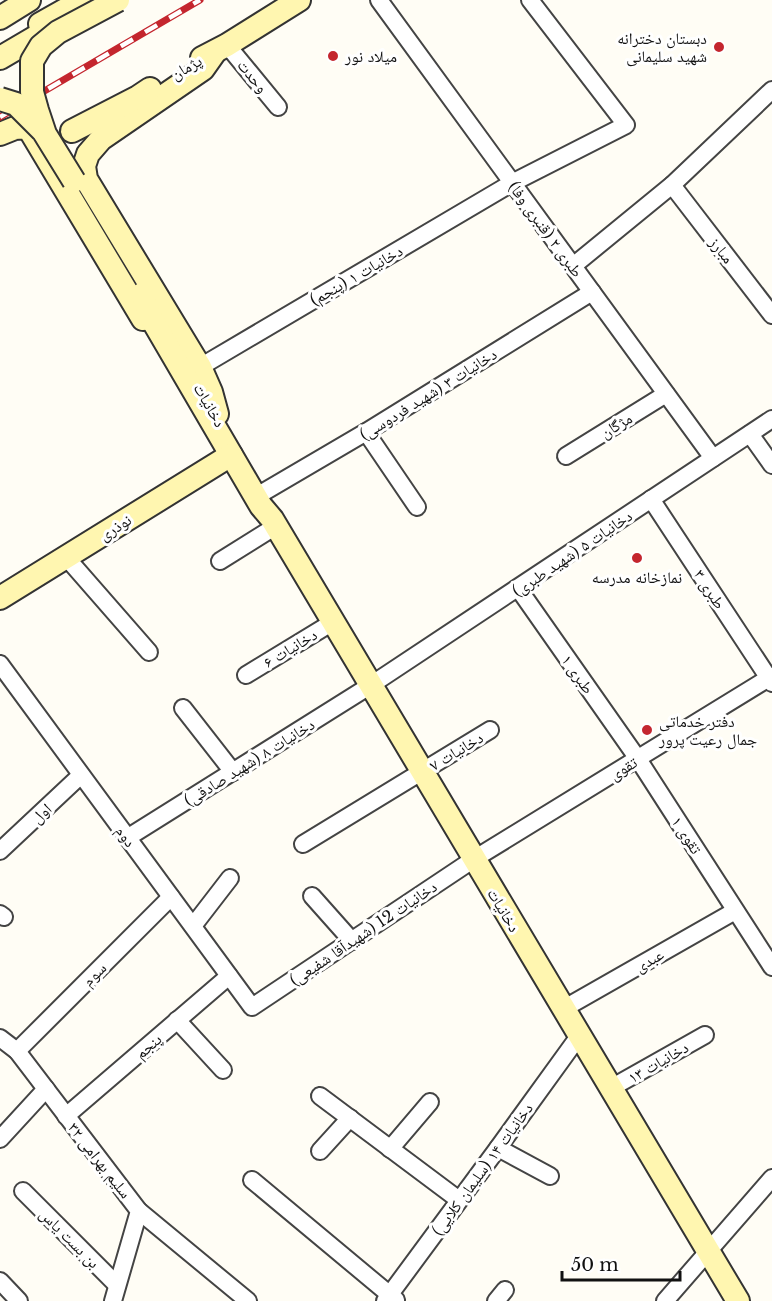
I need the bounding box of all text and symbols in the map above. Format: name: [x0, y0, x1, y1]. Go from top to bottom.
place label: دبستان دخترانه شهید سلیمانی: [617, 28, 707, 67]
marker: دبستان دخترانه شهید سلیمانی: [712, 40, 726, 54]
place label: میلاد نور: [344, 46, 397, 66]
marker: میلاد نور: [326, 49, 340, 63]
street label: پژمان: [167, 50, 206, 85]
street label: وحدت: [233, 55, 273, 97]
street label: طبری ۲ (قنبری وفا): [504, 177, 588, 282]
street label: مبارز: [705, 232, 739, 267]
street label: دخانیات ۱ (پنجم): [306, 240, 406, 310]
street label: دخانیات ۳ (شهید فردوسی): [356, 344, 501, 445]
street label: دخانیات: [189, 379, 231, 431]
street label: مژگان: [596, 408, 636, 443]
street label: دخانیات ۵ (شهید طبری): [508, 505, 636, 601]
street label: نوذری: [95, 509, 135, 545]
marker: نمازخانه مدرسه: [630, 551, 644, 565]
street label: طبری ۳: [689, 565, 730, 613]
place label: نمازخانه مدرسه: [592, 567, 682, 587]
street label: دخانیات ۶: [259, 624, 321, 672]
street label: طبری ۱: [557, 650, 599, 698]
place label: دفتر خدماتی جمال رعیت پرور: [658, 711, 757, 750]
street label: دخانیات ۸ (شهید صادقی): [180, 714, 318, 811]
marker: دفتر خدماتی جمال رعیت پرور: [640, 723, 654, 737]
street label: دخانیات ۷: [425, 727, 487, 775]
street label: تقوی: [605, 752, 641, 785]
street label: اول: [27, 799, 56, 828]
street label: تقوی ۱: [667, 812, 707, 858]
street label: دوم: [111, 821, 141, 851]
street label: دخانیات 12 (شهیدآقا شفیعی): [286, 876, 441, 991]
street label: دخانیات: [483, 885, 525, 935]
street label: عبدی: [631, 944, 668, 977]
street label: سوم: [78, 958, 111, 991]
street label: پنجم: [130, 1029, 166, 1064]
street label: دخانیات ۱۳: [624, 1037, 692, 1087]
street label: دخانیات ۱۴ (سلیمان کلایی): [427, 1099, 538, 1240]
street label: سلیم بهرامی ۳۲: [63, 1118, 136, 1203]
street label: بن بست یاس: [35, 1204, 104, 1273]
scale bar: [562, 1244, 680, 1282]
text: 50 m: [571, 1254, 619, 1276]

